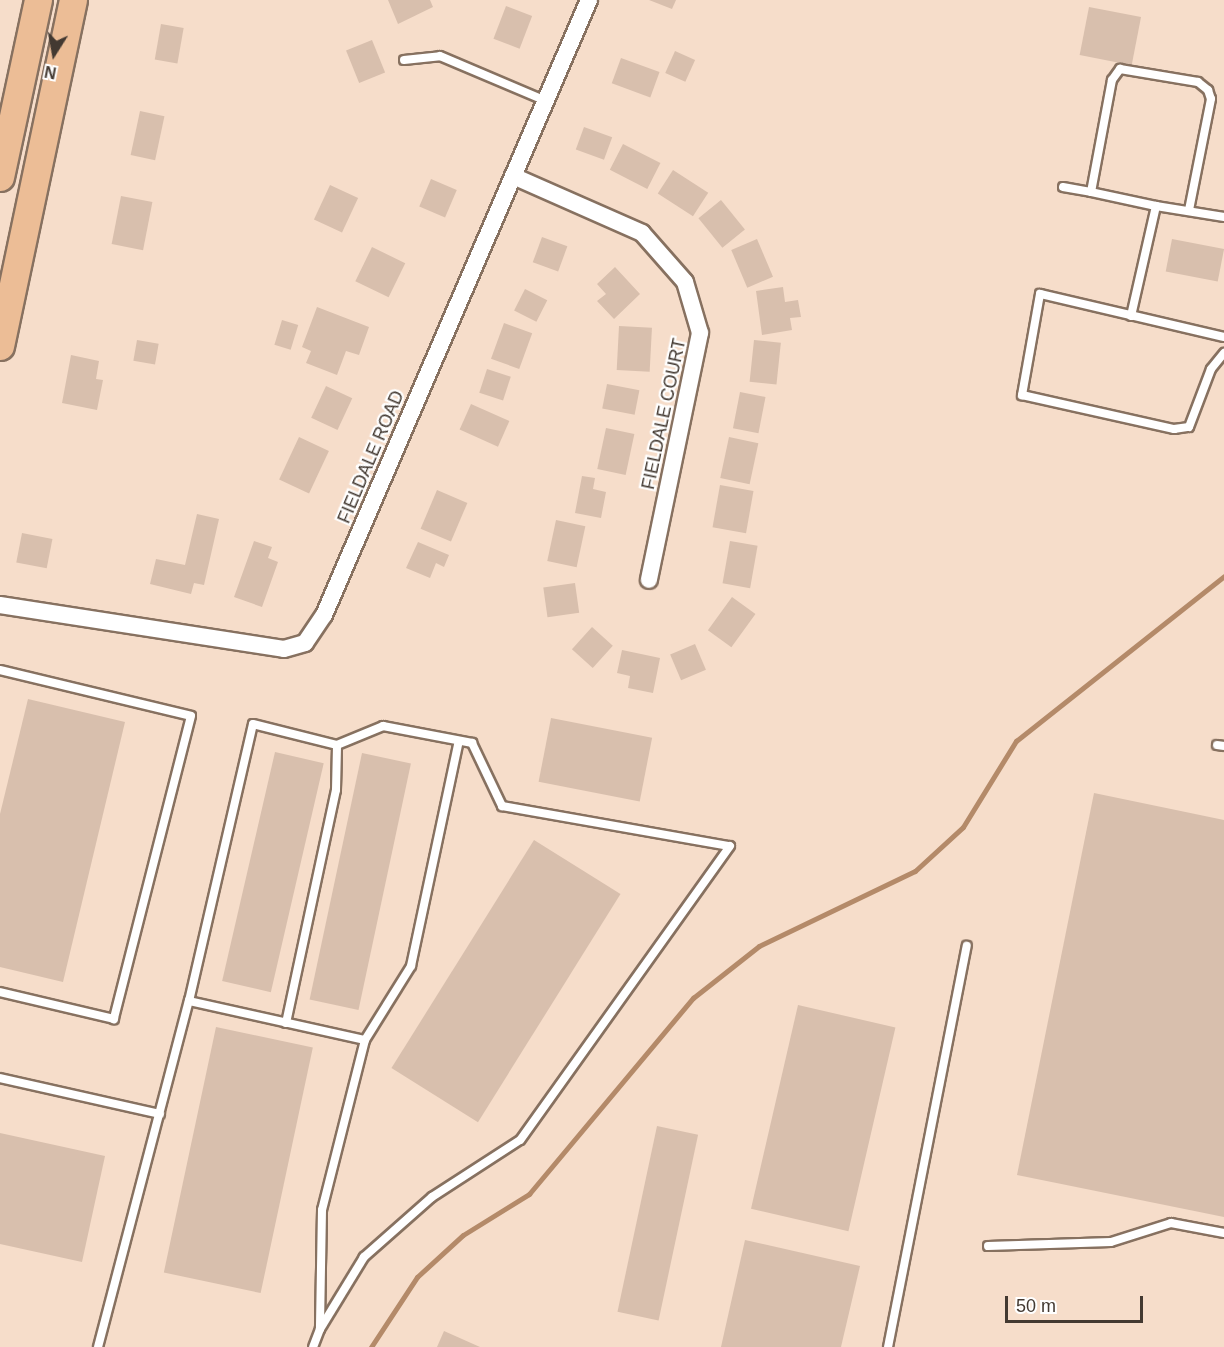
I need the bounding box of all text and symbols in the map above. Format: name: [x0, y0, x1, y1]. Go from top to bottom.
north arrow: [24, 24, 84, 84]
text: N: [43, 63, 58, 82]
street label: FIELDALE COURT: [637, 337, 691, 491]
street label: FIELDALE ROAD: [333, 387, 409, 527]
scale bar: [1008, 1284, 1146, 1322]
text: 50 m: [1016, 1296, 1056, 1316]

